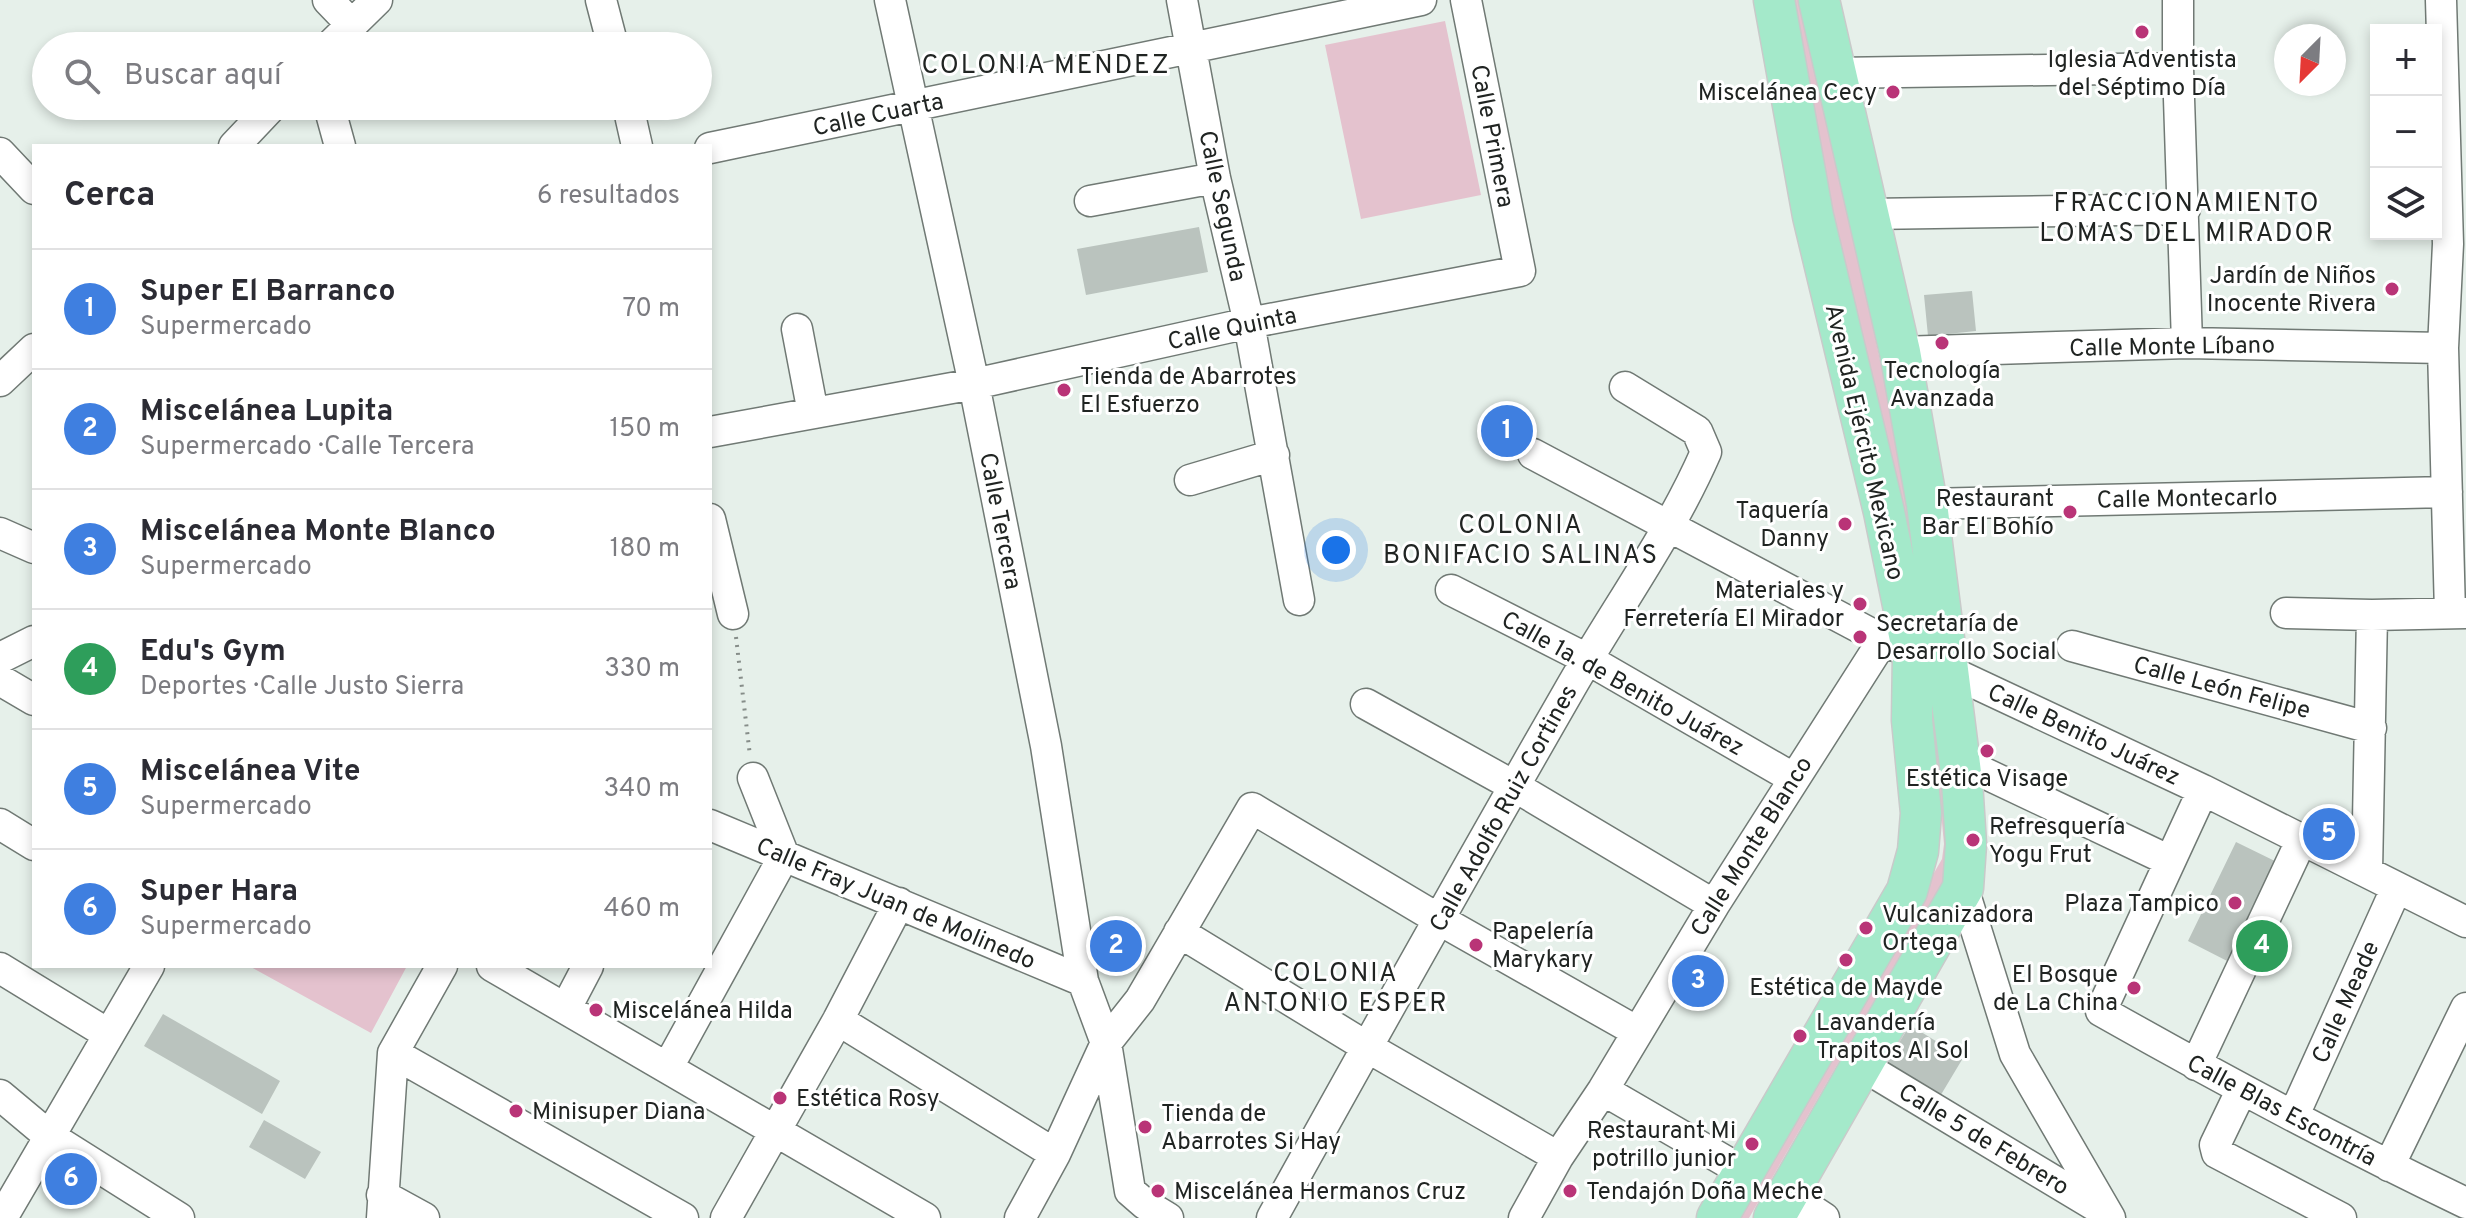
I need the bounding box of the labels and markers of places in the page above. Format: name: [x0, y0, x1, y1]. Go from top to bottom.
marker: Iglesia Adventista del Séptimo Día: [2133, 23, 2151, 41]
place label: Iglesia Adventista del Séptimo Día: [2047, 46, 2237, 104]
place label: Miscelánea Cecy: [1698, 79, 1877, 109]
marker: Miscelánea Cecy: [1884, 83, 1902, 101]
place label: Jardín de Niños Inocente Rivera: [2207, 262, 2376, 320]
marker: Jardín de Niños Inocente Rivera: [2383, 280, 2401, 298]
marker: Tecnología Avanzada: [1933, 334, 1951, 352]
place label: Tecnología Avanzada: [1884, 357, 2000, 415]
place label: Tienda de Abarrotes El Esfuerzo: [1080, 363, 1297, 421]
marker: Tienda de Abarrotes El Esfuerzo: [1055, 381, 1073, 399]
pin: 1: [1481, 401, 1533, 461]
place label: Restaurant Bar El Bohío: [1921, 485, 2054, 543]
place label: Taquería Danny: [1735, 497, 1829, 555]
marker: Restaurant Bar El Bohío: [2061, 503, 2079, 521]
marker: Taquería Danny: [1836, 515, 1854, 533]
place label: Materiales y Ferretería El Mirador: [1623, 577, 1844, 635]
marker: Materiales y Ferretería El Mirador: [1851, 595, 1869, 613]
place label: Secretaría de Desarrollo Social: [1876, 610, 2056, 668]
marker: Secretaría de Desarrollo Social: [1851, 628, 1869, 646]
marker: Estética Visage: [1978, 742, 1996, 760]
place label: Estética Visage: [1906, 765, 2068, 795]
pin: 5: [2303, 804, 2355, 864]
place label: Refresquería Yogu Frut: [1989, 813, 2125, 871]
marker: Refresquería Yogu Frut: [1964, 831, 1982, 849]
place label: Plaza Tampico: [2064, 890, 2219, 920]
marker: Plaza Tampico: [2226, 894, 2244, 912]
place label: Vulcanizadora Ortega: [1882, 901, 2034, 959]
pin: 2: [1090, 916, 1142, 976]
pin: 4: [2236, 916, 2288, 976]
place label: Papelería Marykary: [1492, 918, 1594, 976]
marker: Vulcanizadora Ortega: [1857, 919, 1875, 937]
marker: Papelería Marykary: [1467, 936, 1485, 954]
pin: 3: [1672, 951, 1724, 1011]
marker: Estética de Mayde: [1837, 951, 1855, 969]
place label: El Bosque de La China: [1993, 961, 2118, 1019]
place label: Estética de Mayde: [1749, 974, 1943, 1004]
marker: El Bosque de La China: [2125, 979, 2143, 997]
place label: Miscelánea Hilda: [612, 997, 793, 1027]
marker: Miscelánea Hilda: [587, 1001, 605, 1019]
place label: Lavandería Trapitos Al Sol: [1816, 1009, 1969, 1067]
marker: Lavandería Trapitos Al Sol: [1791, 1027, 1809, 1045]
place label: Estética Rosy: [796, 1085, 939, 1115]
marker: Estética Rosy: [771, 1089, 789, 1107]
place label: Minisuper Diana: [532, 1098, 705, 1128]
place label: Tienda de Abarrotes Si Hay: [1161, 1100, 1341, 1158]
marker: Minisuper Diana: [507, 1102, 525, 1120]
place label: Restaurant Mi potrillo junior: [1587, 1117, 1736, 1175]
marker: Tienda de Abarrotes Si Hay: [1136, 1118, 1154, 1136]
marker: Restaurant Mi potrillo junior: [1743, 1135, 1761, 1153]
pin: 6: [45, 1149, 97, 1209]
place label: Miscelánea Hermanos Cruz: [1174, 1178, 1466, 1208]
place label: Tendajón Doña Meche: [1586, 1178, 1823, 1208]
marker: Miscelánea Hermanos Cruz: [1149, 1182, 1167, 1200]
marker: Tendajón Doña Meche: [1561, 1182, 1579, 1200]

